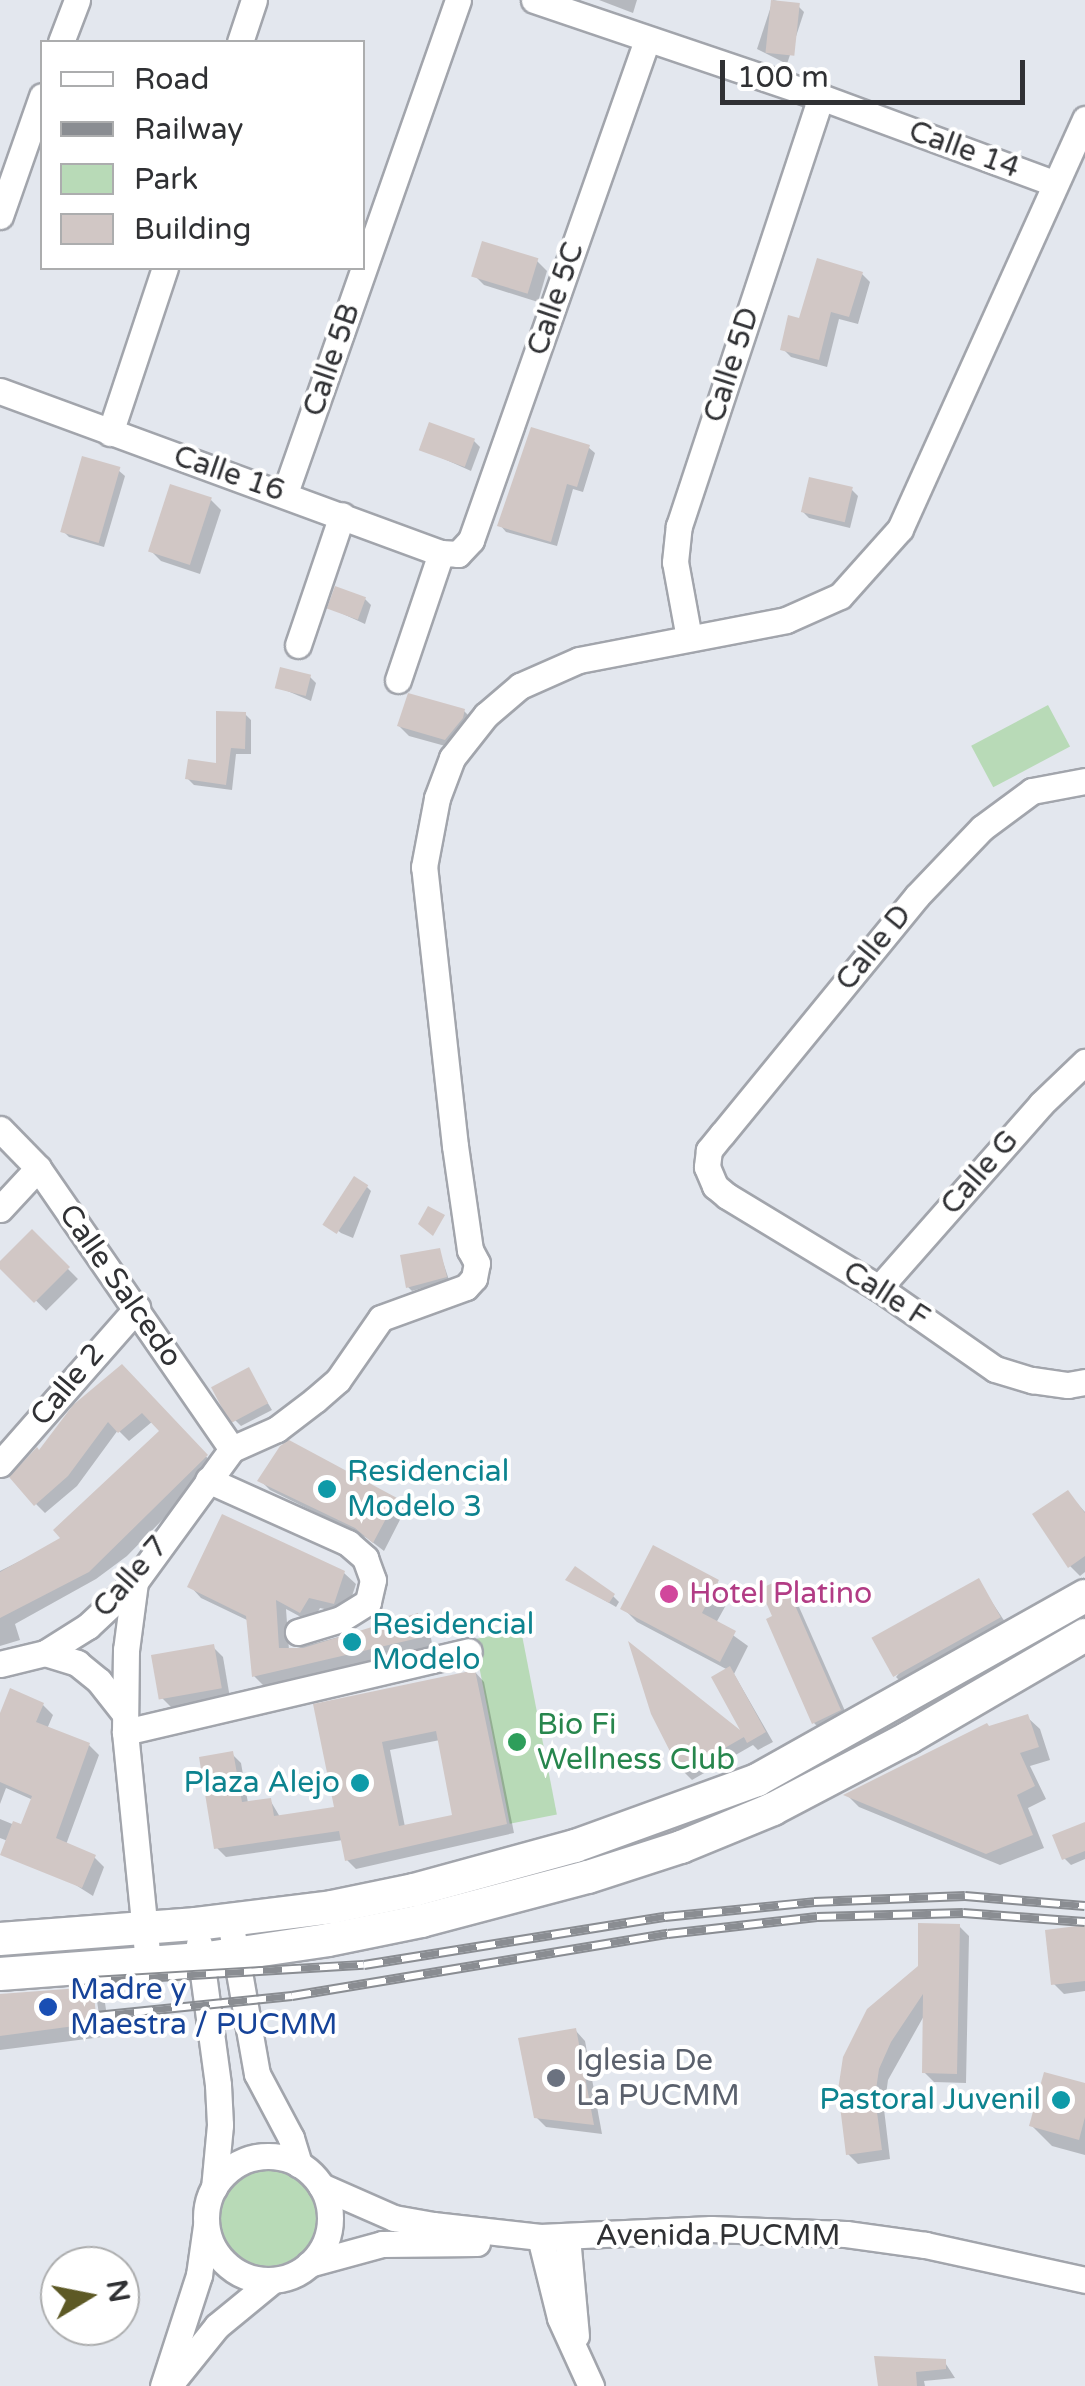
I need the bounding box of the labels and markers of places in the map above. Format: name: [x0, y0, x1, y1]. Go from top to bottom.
place label: Residencial Modelo 3: [347, 1454, 509, 1524]
marker: Residencial Modelo 3: [316, 1478, 338, 1500]
place label: Hotel Platino: [689, 1576, 872, 1612]
marker: Hotel Platino: [658, 1583, 680, 1605]
place label: Residencial Modelo: [372, 1607, 534, 1678]
marker: Residencial Modelo: [341, 1631, 363, 1653]
place label: Bio Fi Wellness Club: [537, 1707, 735, 1778]
marker: Bio Fi Wellness Club: [506, 1731, 528, 1753]
place label: Plaza Alejo: [184, 1765, 340, 1801]
marker: Plaza Alejo: [349, 1772, 371, 1794]
place label: Madre y Maestra / PUCMM: [70, 1972, 338, 2042]
marker: Madre y Maestra / PUCMM: [35, 1994, 61, 2020]
place label: Iglesia De La PUCMM: [576, 2043, 740, 2114]
marker: Iglesia De La PUCMM: [545, 2067, 567, 2089]
place label: Pastoral Juvenil: [819, 2082, 1041, 2118]
marker: Pastoral Juvenil: [1050, 2089, 1072, 2111]

